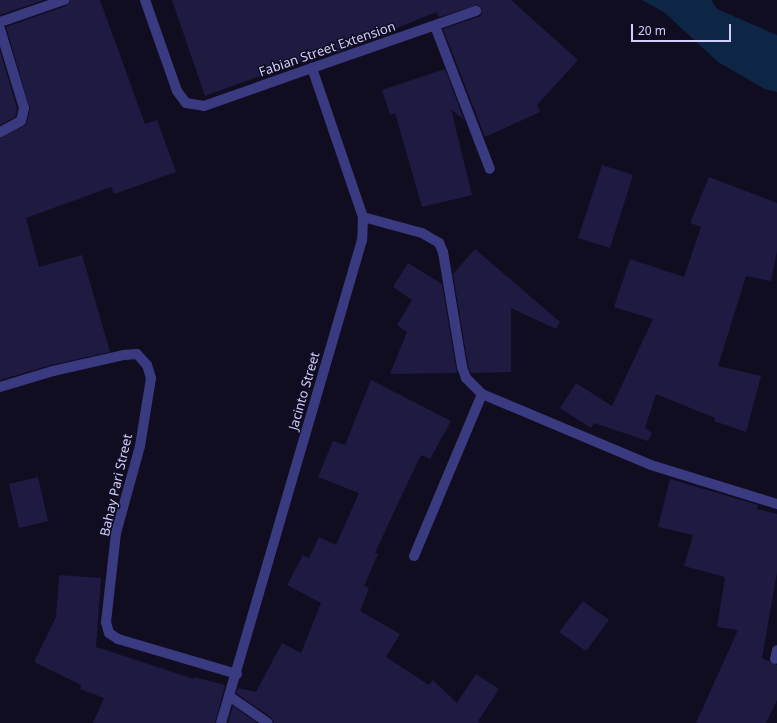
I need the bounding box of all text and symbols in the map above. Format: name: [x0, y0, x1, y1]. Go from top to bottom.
scale bar: [633, 16, 733, 42]
street label: Fabian Street Extension: [257, 18, 397, 80]
text: 20 m: [638, 22, 666, 39]
street label: Jacinto Street: [285, 350, 323, 432]
street label: Bahay Pari Street: [97, 432, 135, 538]

